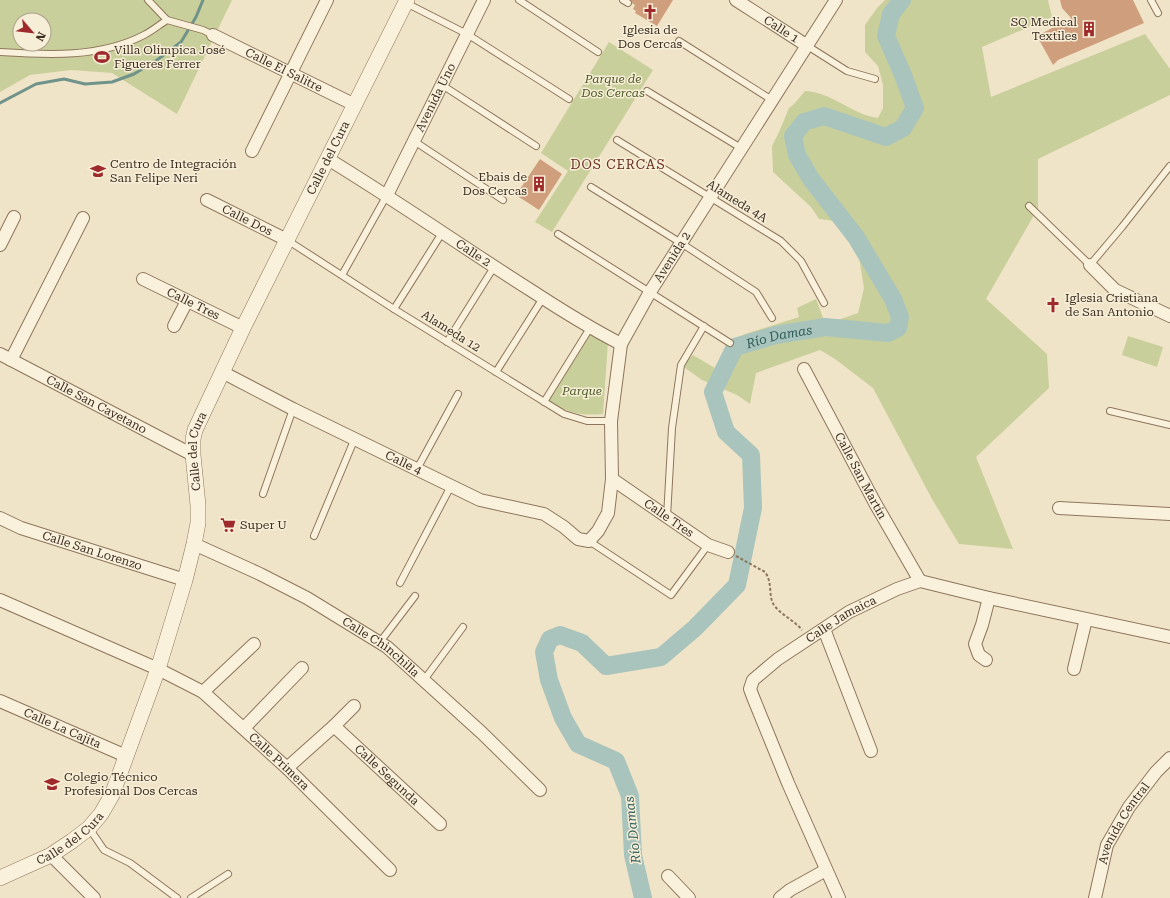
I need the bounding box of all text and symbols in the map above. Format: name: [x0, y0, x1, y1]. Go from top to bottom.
church icon: Iglesia de Dos Cercas: [641, 3, 659, 21]
north arrow: [12, 12, 52, 52]
street label: Calle 1: [761, 13, 802, 46]
place label: SQ Medical Textiles: [1011, 15, 1077, 43]
building icon: SQ Medical Textiles: [1080, 20, 1098, 38]
place label: Iglesia de Dos Cercas: [618, 23, 683, 51]
text: N: [32, 30, 48, 44]
place label: Villa Olímpica José Figueres Ferrer: [114, 43, 226, 71]
street label: Calle El Salitre: [243, 45, 325, 95]
sports icon: Villa Olímpica José Figueres Ferrer: [93, 48, 111, 66]
street label: Avenida Uno: [413, 61, 458, 134]
park label: Parque de Dos Cercas: [580, 72, 645, 100]
street label: Calle del Cura: [304, 118, 353, 197]
place label: Centro de Integración San Felipe Neri: [110, 157, 237, 185]
district label: DOS CERCAS: [570, 157, 666, 172]
school or university icon: Centro de Integración San Felipe Neri: [89, 162, 107, 180]
place label: Ebais de Dos Cercas: [463, 170, 527, 198]
building icon: Ebais de Dos Cercas: [530, 175, 548, 193]
street label: Alameda 4A: [704, 177, 770, 225]
street label: Calle Dos: [220, 202, 275, 239]
street label: Avenida 2: [651, 229, 694, 285]
street label: Calle 2: [453, 236, 494, 270]
street label: Calle Tres: [165, 285, 222, 323]
place label: Iglesia Cristiana de San Antonio: [1065, 291, 1158, 319]
church icon: Iglesia Cristiana de San Antonio: [1044, 296, 1062, 314]
street label: Alameda 12: [419, 307, 483, 355]
water label: Río Damas: [743, 322, 813, 352]
street label: Calle San Cayetano: [44, 373, 149, 437]
park label: Parque: [561, 384, 602, 398]
street label: Calle del Cura: [186, 409, 210, 492]
street label: Calle San Martín: [832, 430, 890, 522]
street label: Calle 4: [383, 448, 424, 478]
street label: Calle Tres: [641, 496, 697, 540]
supermarket icon: Super U: [219, 516, 237, 534]
place label: Super U: [240, 518, 287, 532]
street label: Calle San Lorenzo: [41, 528, 144, 573]
street label: Calle Jamaica: [803, 593, 879, 646]
street label: Calle Chinchilla: [340, 614, 423, 680]
street label: Calle La Cajita: [22, 705, 104, 751]
street label: Calle Primera: [246, 730, 313, 793]
street label: Calle Segunda: [352, 742, 422, 808]
place label: Colegio Técnico Profesional Dos Cercas: [64, 770, 198, 798]
school or university icon: Colegio Técnico Profesional Dos Cercas: [43, 775, 61, 793]
street label: Avenida Central: [1096, 779, 1152, 866]
water label: Río Damas: [622, 796, 644, 865]
street label: Calle del Cura: [34, 809, 107, 868]

